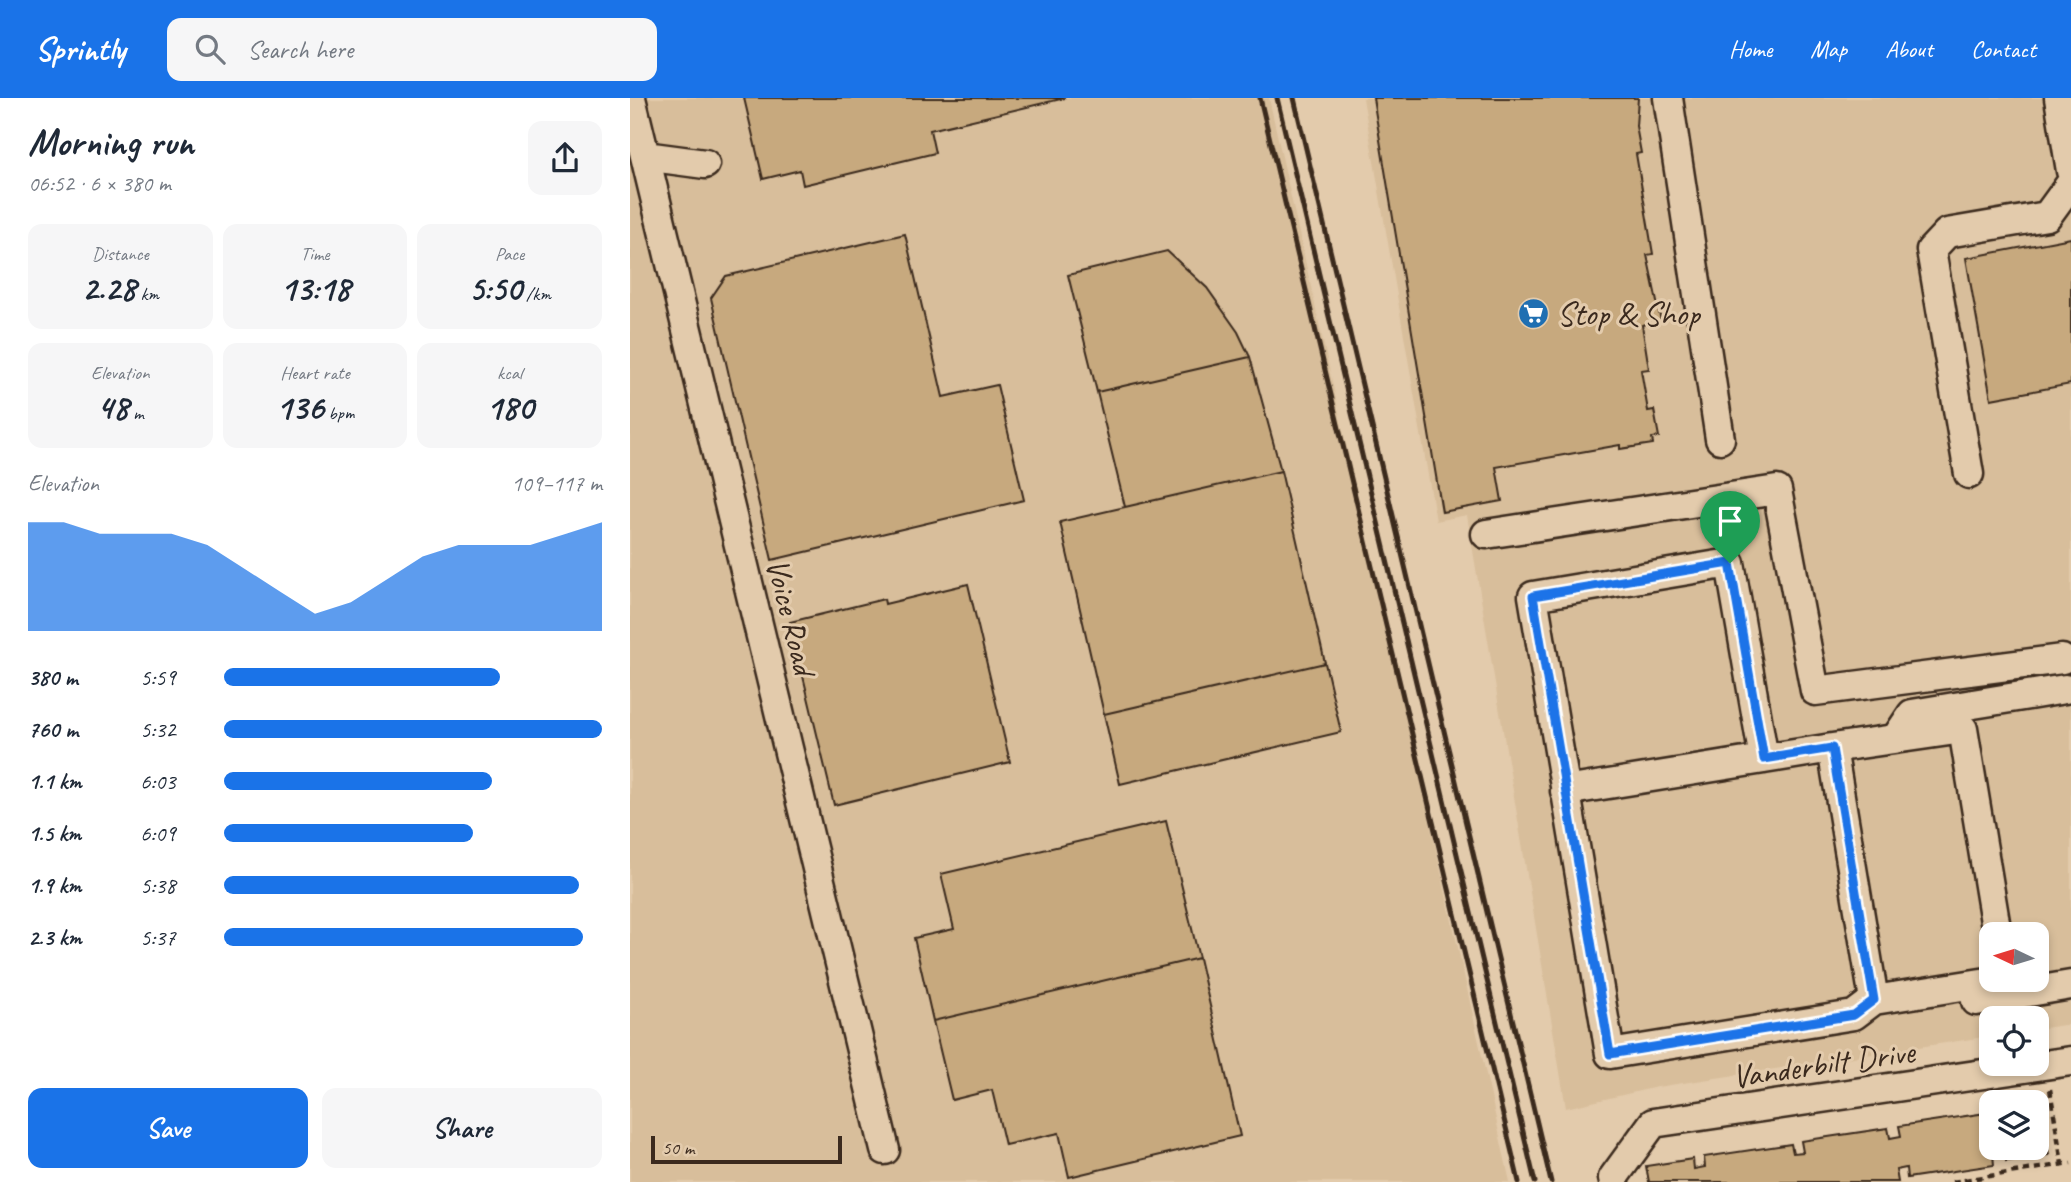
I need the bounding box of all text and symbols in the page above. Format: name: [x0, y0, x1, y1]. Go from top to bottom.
search box: [167, 18, 657, 81]
text: Sprintly: [35, 28, 125, 70]
icon: search: [191, 30, 229, 68]
text: Search here: [247, 33, 353, 66]
text: Home: [1729, 34, 1772, 64]
text: Map: [1810, 34, 1847, 64]
text: About: [1885, 34, 1933, 64]
text: Contact: [1971, 34, 2036, 64]
text: Morning run: [28, 119, 194, 166]
button: share: [528, 121, 602, 195]
text: 06:52 · 6 × 380 m: [28, 169, 171, 198]
text: Distance: [92, 242, 149, 266]
text: Time: [300, 242, 330, 266]
text: Pace: [495, 242, 524, 266]
text: 2.28: [82, 266, 136, 311]
text: 13:18: [280, 266, 350, 311]
text: 5:50: [468, 266, 521, 311]
text: km: [136, 282, 159, 306]
text: /km: [521, 282, 551, 306]
place label: Stop & Shop: [1557, 293, 1702, 335]
supermarket icon: Stop & Shop: [1517, 296, 1551, 330]
text: Elevation: [91, 361, 150, 385]
text: Heart rate: [280, 361, 350, 385]
text: kcal: [497, 361, 522, 385]
text: 48: [97, 385, 128, 430]
text: 136: [276, 385, 324, 430]
text: 180: [486, 385, 533, 430]
text: m: [128, 401, 144, 425]
text: bpm: [324, 401, 354, 425]
text: Elevation: [28, 469, 99, 498]
text: 109–117 m: [511, 469, 602, 498]
pin: [1700, 491, 1760, 563]
icon: arrive: [1711, 502, 1749, 540]
street label: Voice Road: [756, 554, 827, 683]
text: 380 m: [28, 663, 78, 692]
text: 5:59: [140, 663, 176, 692]
text: 760 m: [28, 715, 78, 744]
text: 5:32: [140, 715, 176, 744]
text: 1.1 km: [28, 767, 82, 796]
text: 6:03: [140, 767, 176, 796]
text: 1.5 km: [28, 819, 81, 848]
text: 6:09: [140, 819, 176, 848]
text: 1.9 km: [28, 871, 81, 900]
text: 5:38: [140, 871, 176, 900]
north arrow: [1979, 922, 2049, 992]
map controls: [1979, 922, 2049, 1160]
text: 2.3 km: [28, 923, 82, 952]
text: 5:37: [140, 923, 176, 952]
button: locate: [1979, 1006, 2049, 1076]
street label: Vanderbilt Drive: [1729, 1030, 1919, 1098]
button: Save: [28, 1088, 308, 1168]
button: Share: [322, 1088, 602, 1168]
button: layers: [1979, 1090, 2049, 1160]
scale bar: [651, 1133, 842, 1165]
text: 50 m: [662, 1136, 694, 1160]

